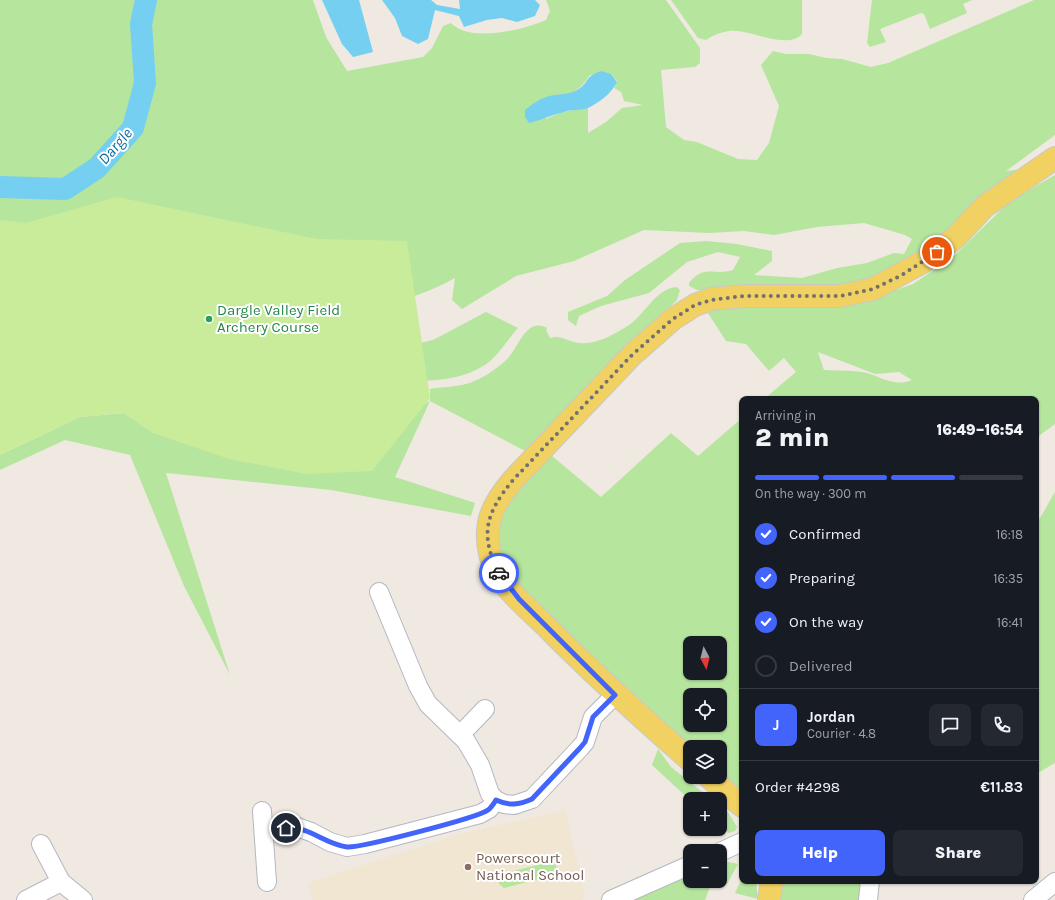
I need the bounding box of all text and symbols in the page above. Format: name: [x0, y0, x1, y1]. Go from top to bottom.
water label: Dargle: [94, 123, 136, 168]
pin: [920, 235, 954, 269]
icon: bag: [926, 241, 948, 263]
place label: Dargle Valley Field Archery Course: [217, 301, 340, 336]
marker: Dargle Valley Field Archery Course: [204, 314, 214, 324]
text: Arriving in: [755, 408, 816, 423]
text: 16:49–16:54: [937, 421, 1023, 439]
text: 2 min: [755, 422, 830, 453]
text: On the way · 300 m: [755, 486, 866, 501]
icon: check: [755, 523, 777, 545]
text: Confirmed: [789, 525, 861, 543]
text: 16:18: [996, 527, 1023, 542]
courier: [479, 553, 519, 593]
icon: car: [488, 562, 510, 584]
icon: check: [755, 567, 777, 589]
text: Preparing: [789, 569, 855, 587]
text: 16:35: [993, 571, 1023, 586]
icon: check: [755, 611, 777, 633]
text: On the way: [789, 613, 863, 631]
text: 16:41: [997, 615, 1023, 630]
north arrow: [683, 636, 727, 680]
map controls: [683, 636, 727, 888]
text: Delivered: [789, 657, 853, 675]
button: locate: [683, 688, 727, 732]
button: chat: [929, 704, 971, 746]
button: phone: [981, 704, 1023, 746]
text: Jordan: [807, 708, 855, 726]
text: J: [773, 716, 779, 734]
text: Courier · 4.8: [807, 726, 876, 741]
button: layers: [683, 740, 727, 784]
text: Order #4298: [755, 778, 840, 796]
text: €11.83: [981, 778, 1023, 796]
button: +: [683, 792, 727, 836]
pin: [269, 811, 303, 845]
icon: home: [275, 817, 297, 839]
button: Help: [755, 830, 885, 876]
button: Share: [893, 830, 1023, 876]
button: −: [683, 844, 727, 888]
place label: Powerscourt National School: [476, 849, 584, 884]
marker: Powerscourt National School: [463, 862, 473, 872]

